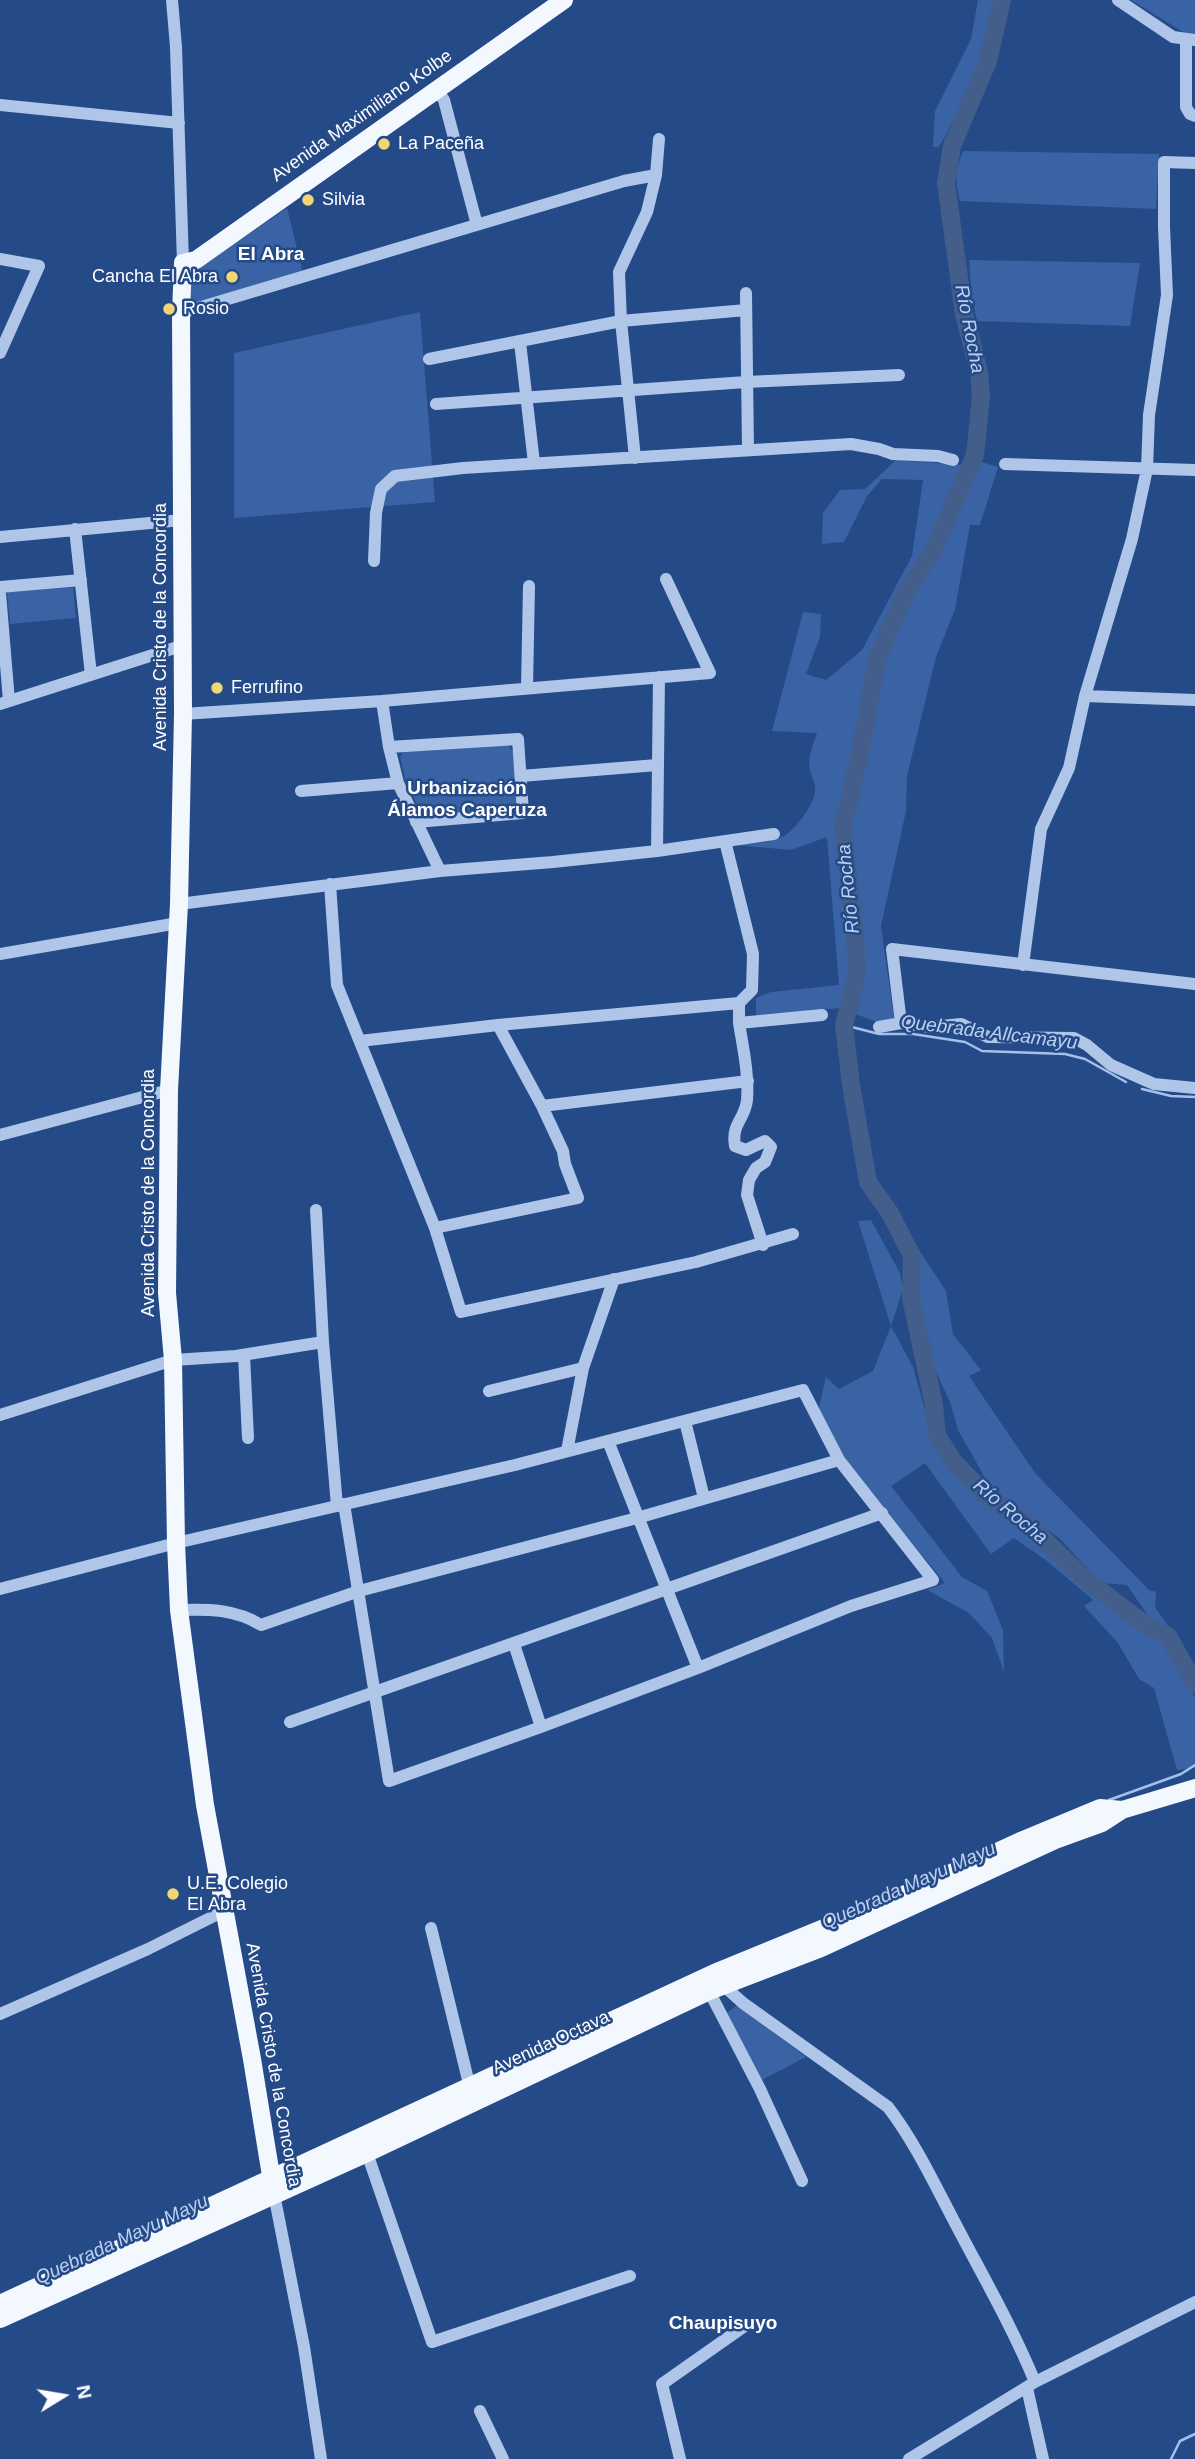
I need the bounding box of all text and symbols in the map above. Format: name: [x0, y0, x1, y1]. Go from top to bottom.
street label: Avenida Maximiliano Kolbe: [267, 45, 457, 187]
place label: La Paceña: [398, 133, 484, 155]
marker: La Paceña: [376, 136, 392, 152]
place label: Silvia: [322, 189, 365, 211]
marker: Silvia: [300, 192, 316, 208]
district label: El Abra: [238, 244, 304, 266]
place label: Cancha El Abra: [92, 266, 218, 288]
marker: Cancha El Abra: [224, 269, 240, 285]
water label: Río Rocha: [949, 283, 989, 375]
place label: Rosio: [183, 298, 229, 320]
marker: Rosio: [161, 301, 177, 317]
street label: Avenida Cristo de la Concordia: [150, 503, 172, 751]
place label: Ferrufino: [231, 677, 303, 699]
marker: Ferrufino: [209, 680, 225, 696]
district label: Urbanización Álamos Caperuza: [387, 778, 547, 822]
water label: Río Rocha: [833, 843, 865, 935]
water label: Quebrada Allcamayu: [900, 1011, 1078, 1055]
street label: Avenida Cristo de la Concordia: [138, 1069, 160, 1317]
water label: Río Rocha: [968, 1474, 1052, 1550]
water label: Quebrada Mayu Mayu: [818, 1837, 1000, 1935]
place label: U.E. Colegio El Abra: [187, 1873, 288, 1916]
marker: U.E. Colegio El Abra: [165, 1886, 181, 1902]
street label: Avenida Cristo de la Concordia: [241, 1941, 305, 2189]
street label: Avenida Octava: [489, 2006, 613, 2080]
water label: Quebrada Mayu Mayu: [32, 2190, 212, 2290]
district label: Chaupisuyo: [669, 2313, 777, 2335]
north arrow: [28, 2361, 98, 2431]
text: N: [72, 2383, 96, 2401]

